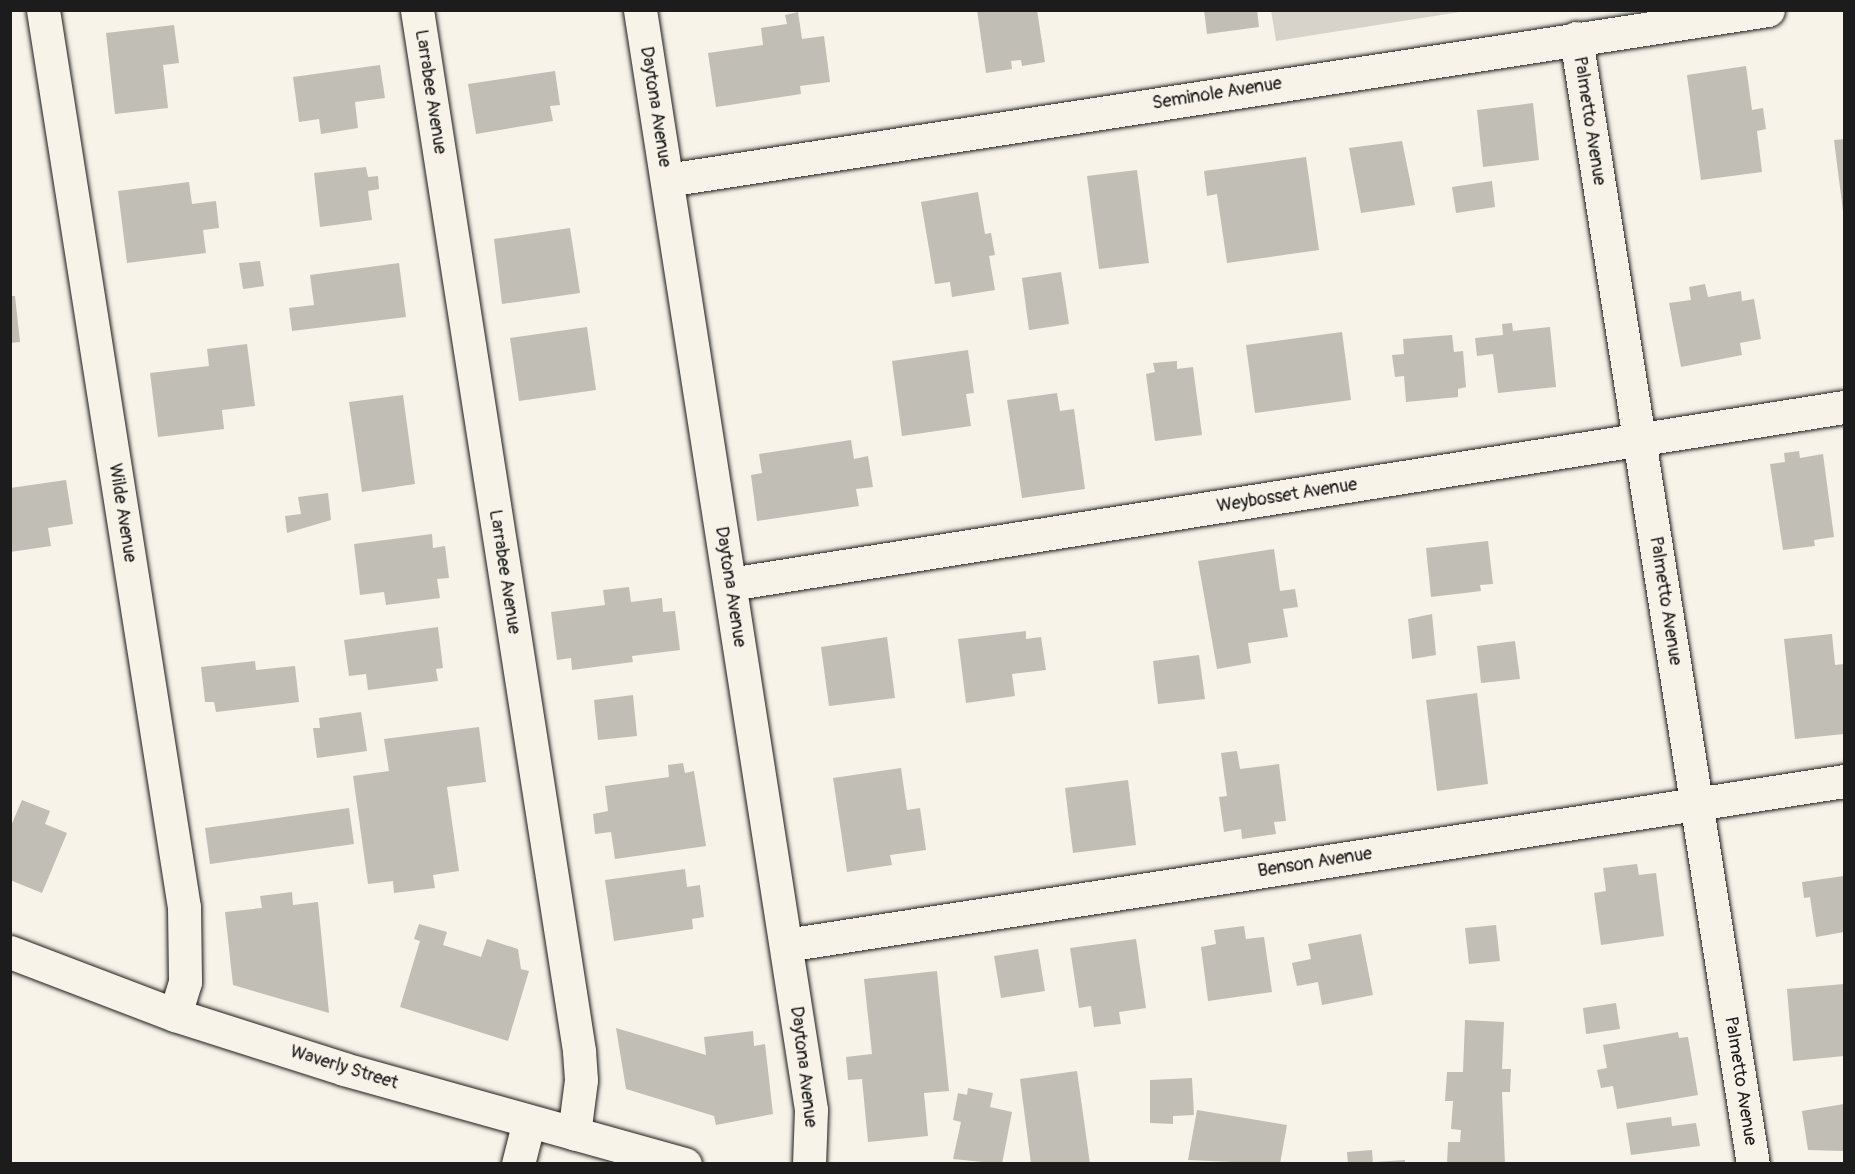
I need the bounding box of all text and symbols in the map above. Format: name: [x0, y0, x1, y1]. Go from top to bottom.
street label: Larrabee Avenue: [410, 28, 450, 156]
street label: Daytona Avenue: [635, 45, 675, 169]
street label: Palmetto Avenue: [1568, 55, 1610, 187]
street label: Seminole Avenue: [1151, 73, 1283, 115]
street label: Wilde Avenue: [104, 462, 140, 564]
street label: Weybosset Avenue: [1215, 474, 1359, 518]
street label: Larrabee Avenue: [484, 508, 524, 636]
street label: Daytona Avenue: [710, 525, 750, 649]
street label: Palmetto Avenue: [1644, 535, 1686, 667]
street label: Benson Avenue: [1256, 843, 1374, 883]
street label: Daytona Avenue: [785, 1005, 821, 1129]
street label: Palmetto Avenue: [1719, 1015, 1761, 1147]
street label: Waverly Street: [287, 1041, 401, 1095]

